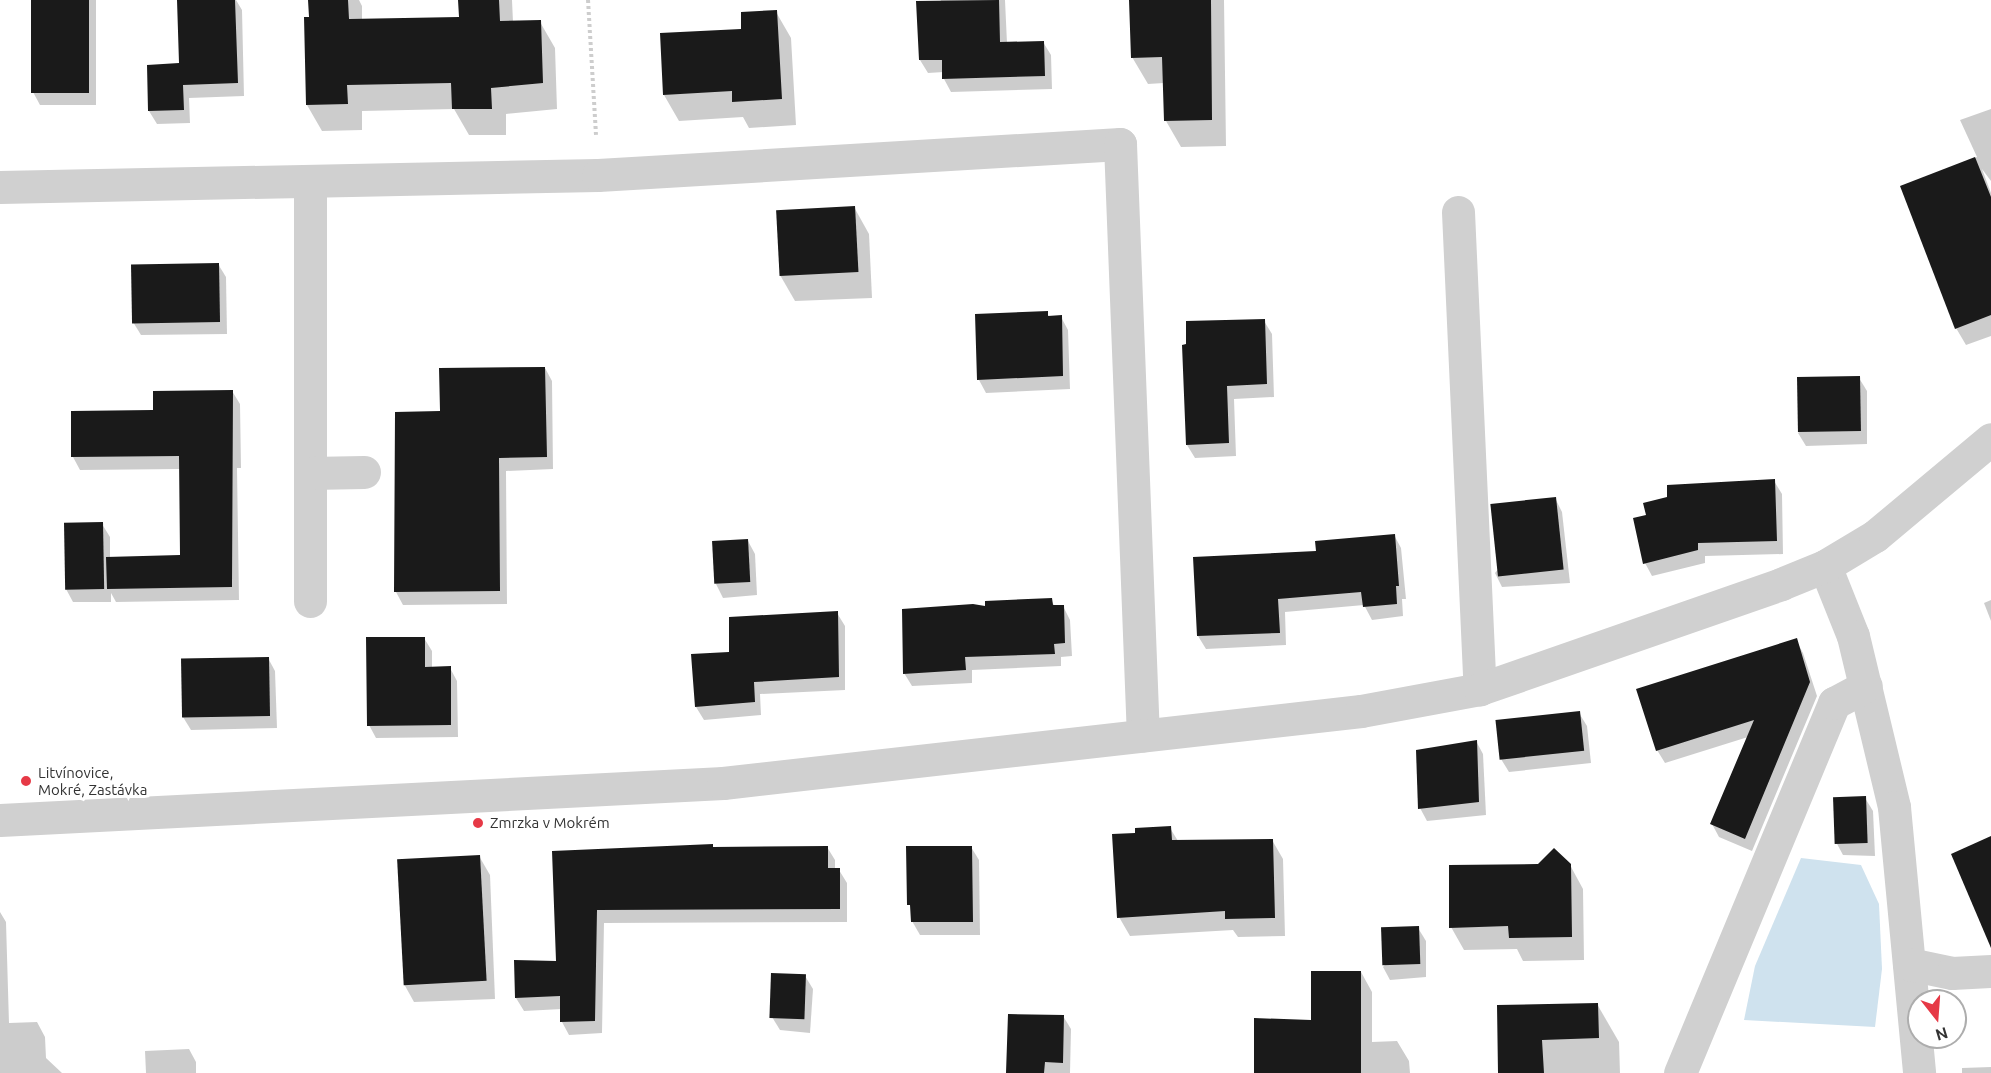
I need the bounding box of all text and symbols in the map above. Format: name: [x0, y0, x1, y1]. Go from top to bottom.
place label: Litvínovice, Mokré, Zastávka: [38, 763, 147, 798]
marker: Litvínovice, Mokré, Zastávka: [19, 774, 33, 788]
place label: Zmrzka v Mokrém: [490, 814, 610, 832]
marker: Zmrzka v Mokrém: [471, 816, 485, 830]
north arrow: [1907, 989, 1967, 1049]
text: N: [1933, 1024, 1950, 1045]

